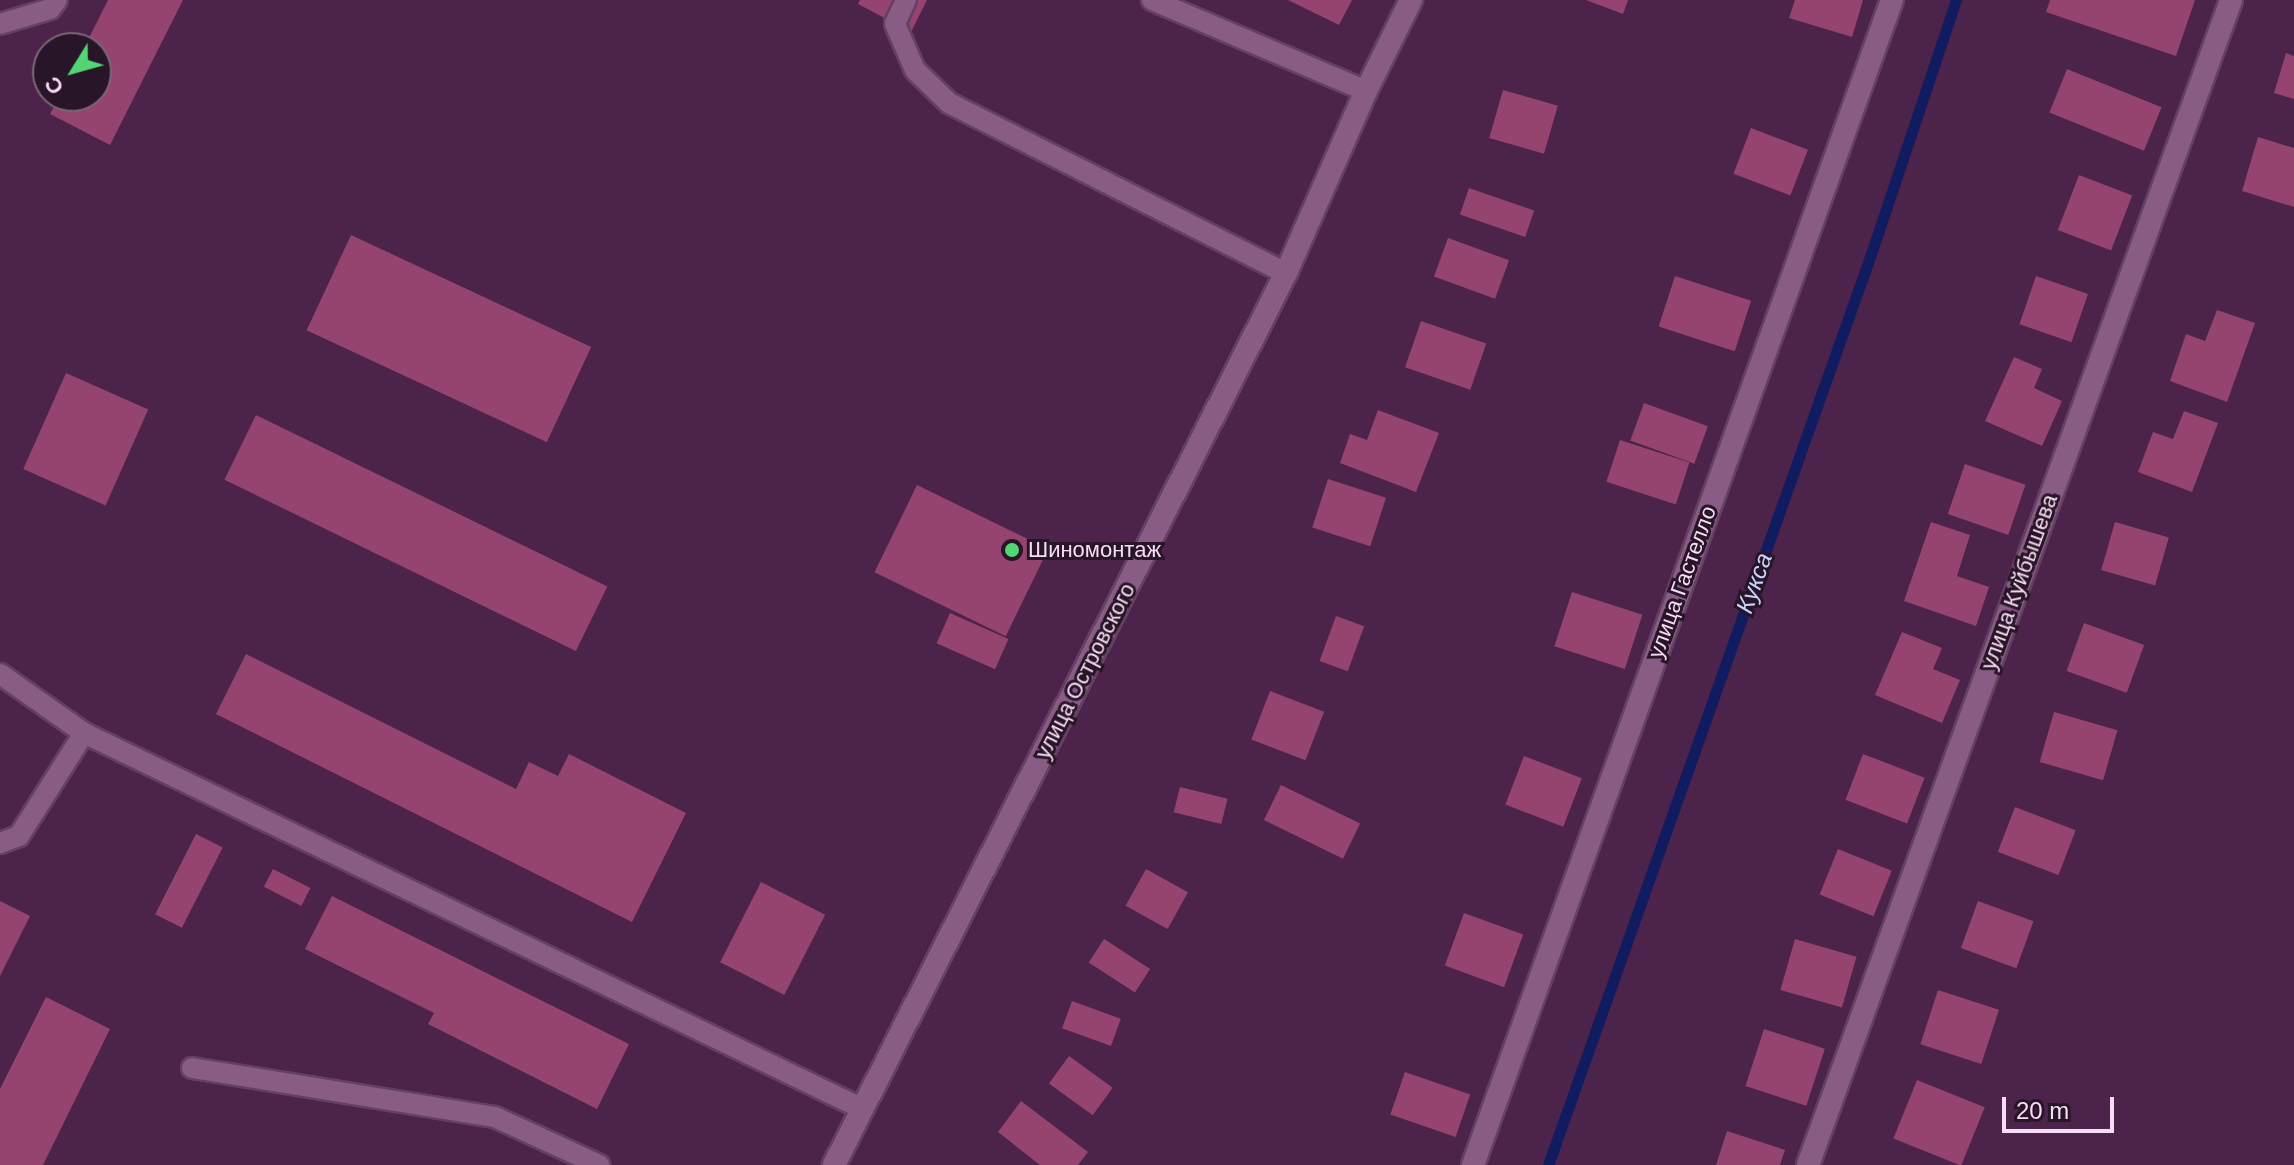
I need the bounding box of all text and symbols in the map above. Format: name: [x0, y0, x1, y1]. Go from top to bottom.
north arrow: [32, 32, 112, 112]
text: С: [39, 72, 69, 99]
street label: улица Куйбышева: [1975, 491, 2063, 673]
street label: улица Гастелло: [1642, 502, 1722, 662]
place label: Шиномонтаж: [1028, 537, 1161, 563]
marker: Шиномонтаж: [1003, 541, 1021, 559]
water label: Кукса: [1730, 549, 1778, 617]
street label: улица Островского: [1029, 579, 1141, 763]
scale bar: [2006, 1081, 2118, 1131]
text: 20 m: [2016, 1097, 2069, 1124]

